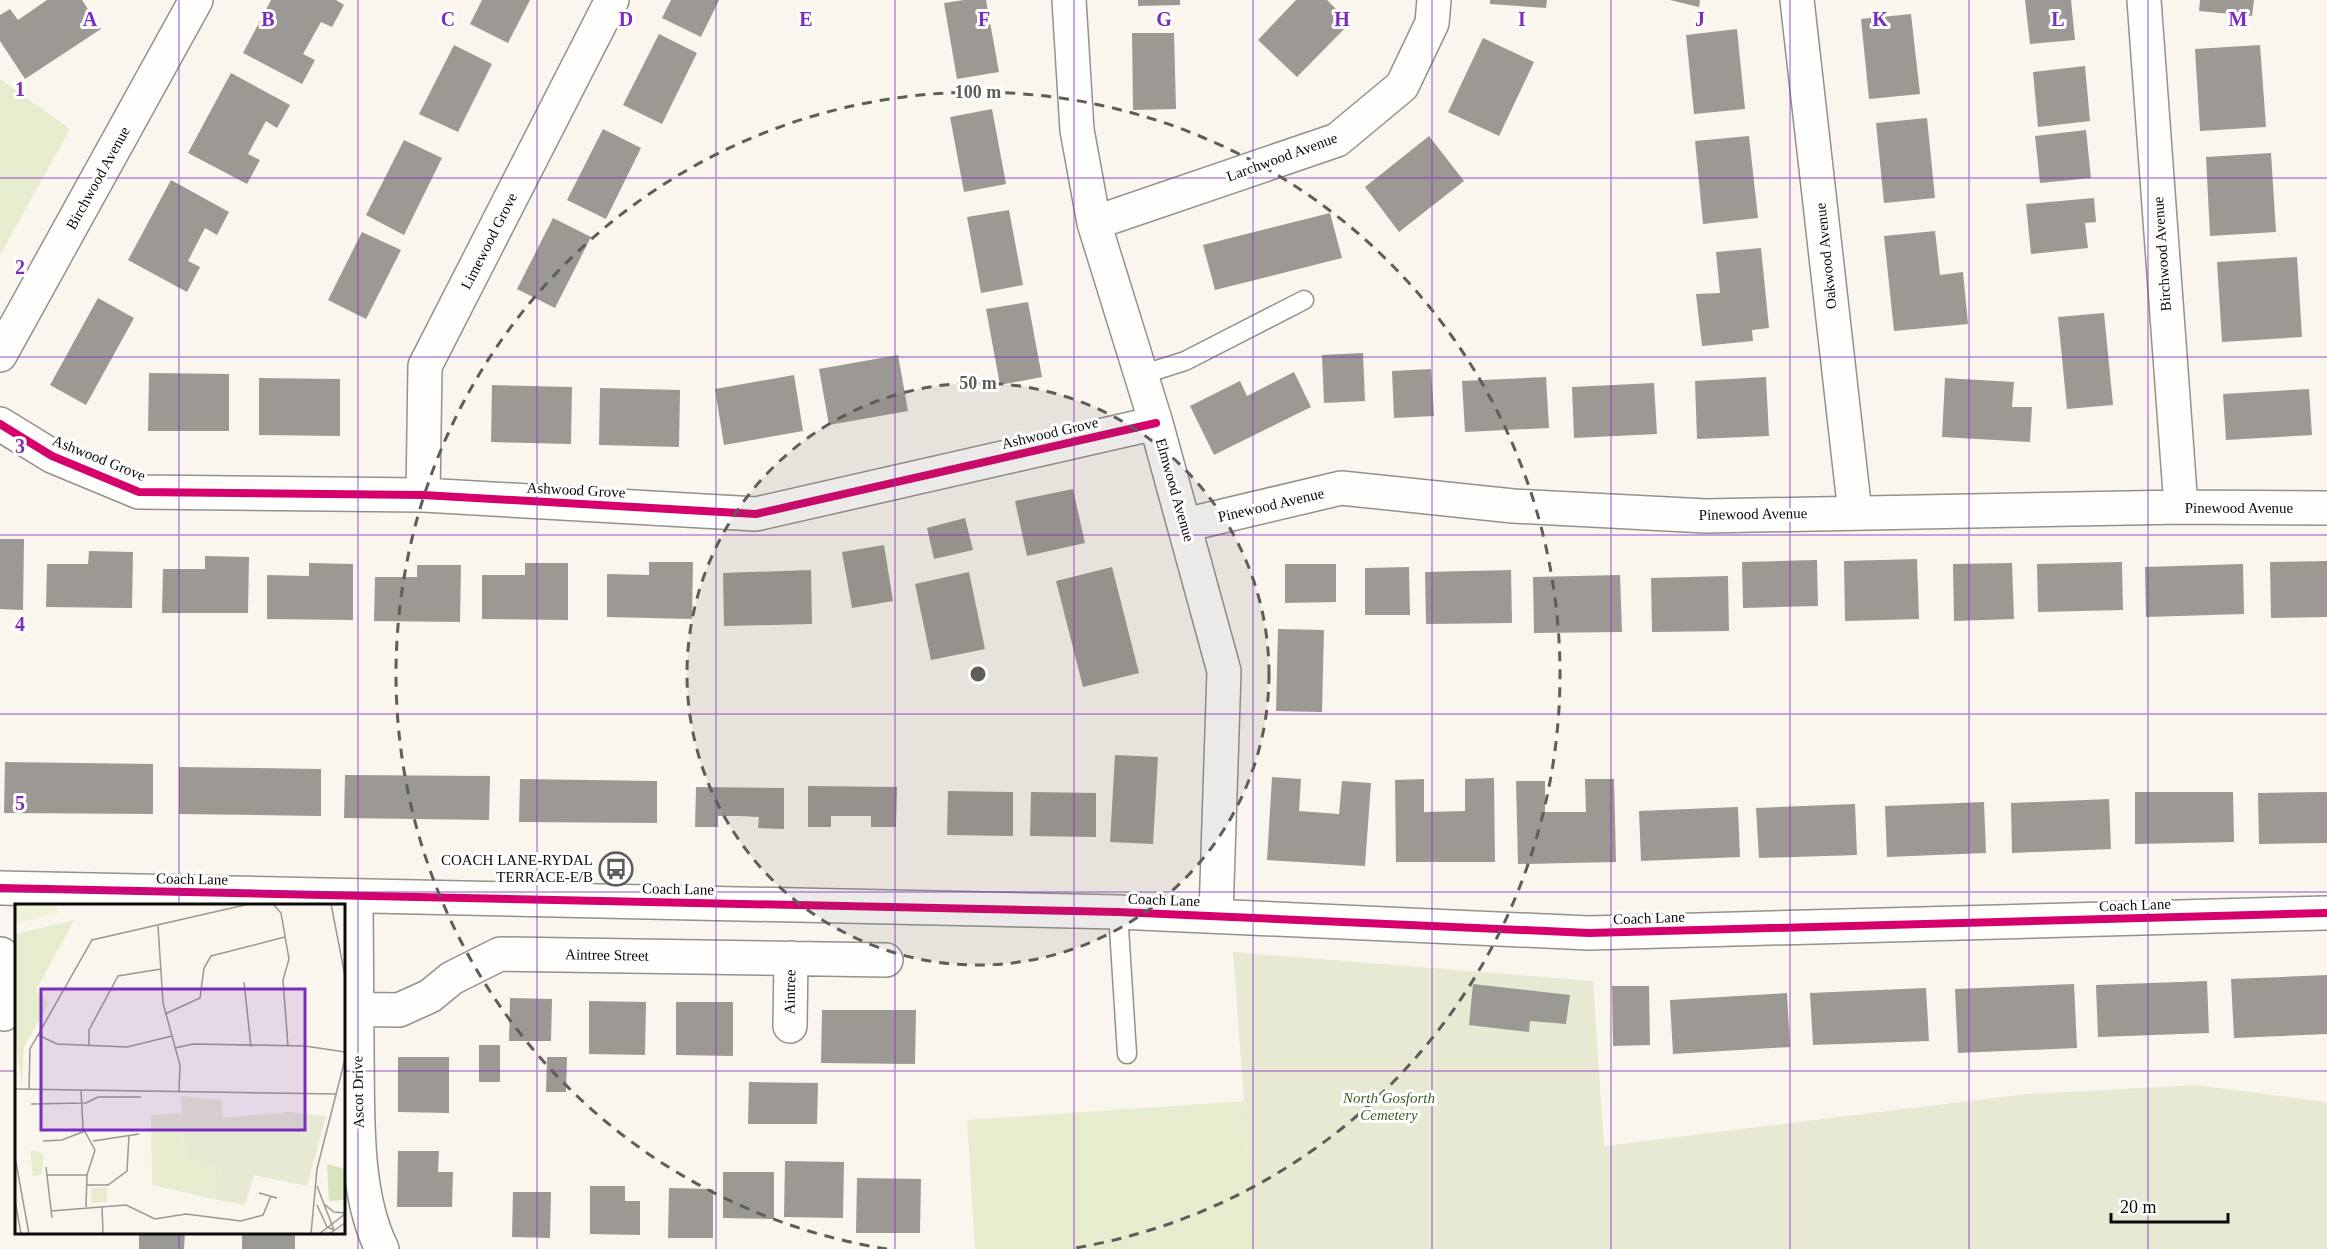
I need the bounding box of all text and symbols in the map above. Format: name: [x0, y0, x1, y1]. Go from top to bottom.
text: A: [83, 8, 98, 30]
text: B: [261, 8, 275, 30]
text: C: [441, 8, 455, 30]
text: D: [619, 8, 633, 30]
text: E: [799, 8, 813, 30]
text: F: [978, 8, 990, 30]
text: G: [1156, 8, 1172, 30]
text: H: [1334, 8, 1350, 30]
text: I: [1518, 8, 1526, 30]
text: J: [1695, 8, 1705, 30]
text: K: [1872, 8, 1888, 30]
text: L: [2051, 8, 2065, 30]
text: M: [2229, 8, 2248, 30]
text: 1: [15, 78, 25, 100]
text: 100 m: [955, 82, 1001, 102]
street label: Birchwood Avenue: [63, 123, 133, 232]
street label: Larchwood Avenue: [1224, 129, 1340, 184]
street label: Limewood Grove: [458, 190, 520, 292]
street label: Birchwood Avenue: [2150, 196, 2174, 312]
street label: Oakwood Avenue: [1812, 202, 1840, 310]
text: 2: [15, 256, 25, 278]
text: 50 m: [959, 373, 997, 393]
street label: Ashwood Grove: [1000, 414, 1100, 452]
street label: Ashwood Grove: [50, 432, 148, 484]
text: 3: [15, 435, 25, 457]
street label: Elmwood Avenue: [1153, 436, 1198, 544]
street label: Ashwood Grove: [526, 479, 626, 501]
street label: Pinewood Avenue: [1216, 485, 1326, 525]
street label: Pinewood Avenue: [2185, 500, 2294, 516]
street label: Pinewood Avenue: [1699, 505, 1808, 523]
text: 4: [15, 613, 25, 635]
centre of rings: [968, 664, 988, 684]
text: 5: [15, 792, 25, 814]
bus stop icon: COACH LANE-RYDAL TERRACE-E/B: [598, 851, 634, 887]
place label: COACH LANE-RYDAL TERRACE-E/B: [441, 852, 593, 885]
street label: Coach Lane: [156, 870, 228, 888]
street label: Coach Lane: [642, 880, 714, 898]
street label: Coach Lane: [1128, 891, 1201, 909]
street label: Coach Lane: [2099, 896, 2172, 914]
inset map: [15, 904, 345, 1234]
street label: Coach Lane: [1613, 909, 1686, 927]
street label: Aintree Street: [565, 946, 650, 964]
street label: Aintree: [782, 969, 798, 1015]
street label: Ascot Drive: [349, 1055, 367, 1129]
park label: North Gosforth Cemetery: [1342, 1090, 1435, 1123]
scale bar: [2111, 1186, 2228, 1224]
text: 20 m: [2120, 1197, 2157, 1217]

